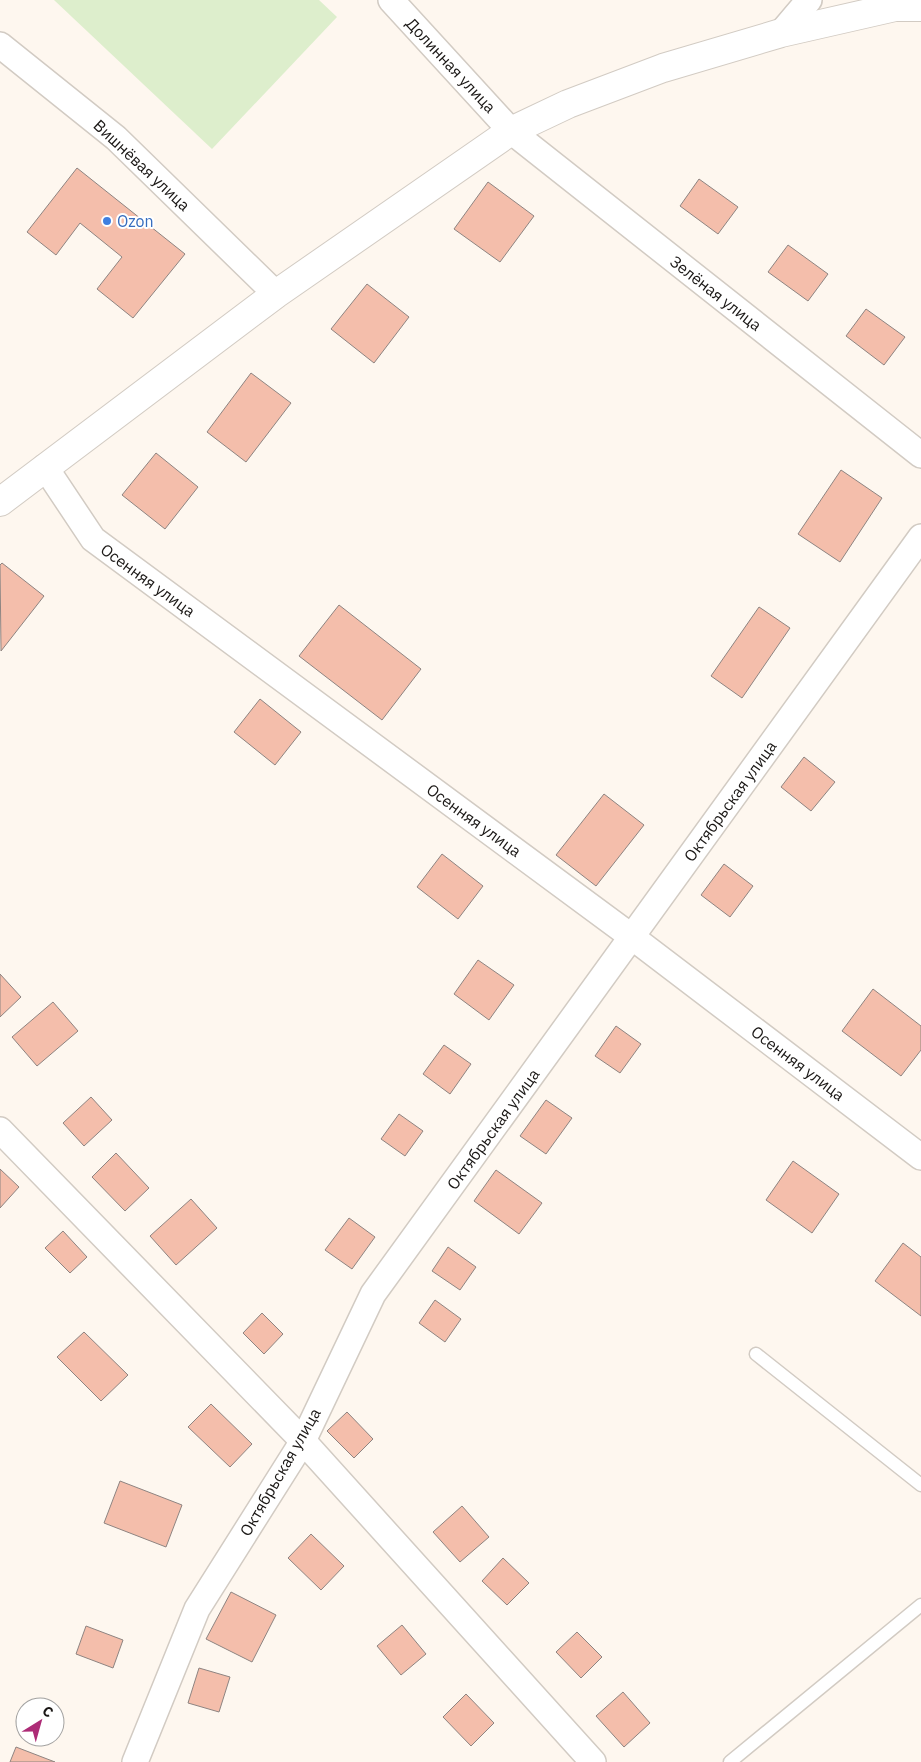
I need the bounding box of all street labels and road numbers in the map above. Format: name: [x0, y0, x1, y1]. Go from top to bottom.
street label: Долинная улица: [402, 13, 501, 117]
street label: Вишнёвая улица: [90, 115, 195, 215]
street label: Зелёная улица: [666, 251, 766, 335]
street label: Осенняя улица: [97, 539, 200, 621]
street label: Октябрьская улица: [679, 736, 781, 865]
street label: Осенняя улица: [423, 779, 526, 861]
street label: Осенняя улица: [747, 1021, 849, 1105]
street label: Октябрьская улица: [442, 1064, 544, 1193]
street label: Октябрьская улица: [235, 1404, 325, 1540]

